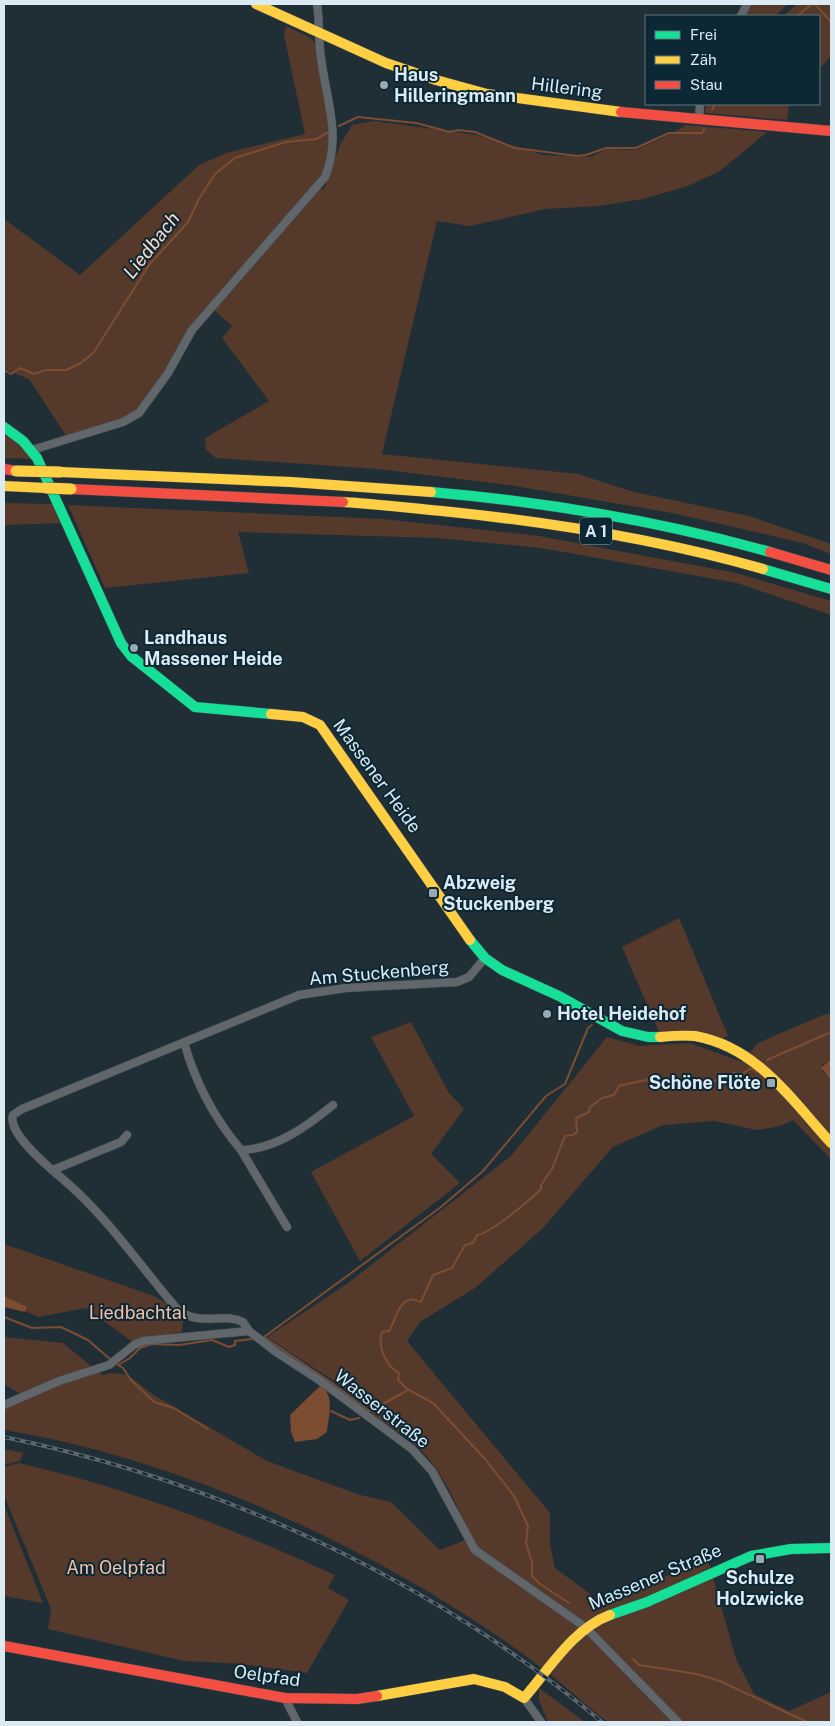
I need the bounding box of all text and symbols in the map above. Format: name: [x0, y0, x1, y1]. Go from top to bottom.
legend: [645, 15, 820, 105]
text: Frei: [690, 26, 717, 43]
text: Zäh: [690, 51, 717, 68]
place label: Haus Hilleringmann: [394, 64, 516, 106]
street label: Hillering: [530, 73, 604, 102]
text: Stau: [690, 76, 723, 93]
marker: Haus Hilleringmann: [378, 79, 390, 91]
water label: Liedbach: [118, 207, 184, 283]
road number: A 1: [580, 518, 612, 544]
place label: Landhaus Massener Heide: [144, 627, 283, 669]
marker: Landhaus Massener Heide: [128, 642, 140, 654]
street label: Massener Heide: [329, 715, 426, 837]
place label: Abzweig Stuckenberg: [443, 872, 554, 914]
marker: Abzweig Stuckenberg: [427, 887, 439, 899]
street label: Am Stuckenberg: [308, 956, 450, 989]
place label: Hotel Heidehof: [557, 1003, 686, 1024]
marker: Hotel Heidehof: [541, 1008, 553, 1020]
place label: Schöne Flöte: [649, 1072, 761, 1093]
marker: Schöne Flöte: [765, 1077, 777, 1089]
park label: Liedbachtal: [89, 1302, 187, 1323]
street label: Wasserstraße: [331, 1365, 434, 1452]
street label: Massener Straße: [585, 1539, 724, 1614]
marker: Schulze Holzwicke: [754, 1553, 766, 1565]
park label: Am Oelpfad: [66, 1557, 166, 1578]
place label: Schulze Holzwicke: [716, 1567, 804, 1609]
street label: Oelpfad: [232, 1660, 302, 1691]

